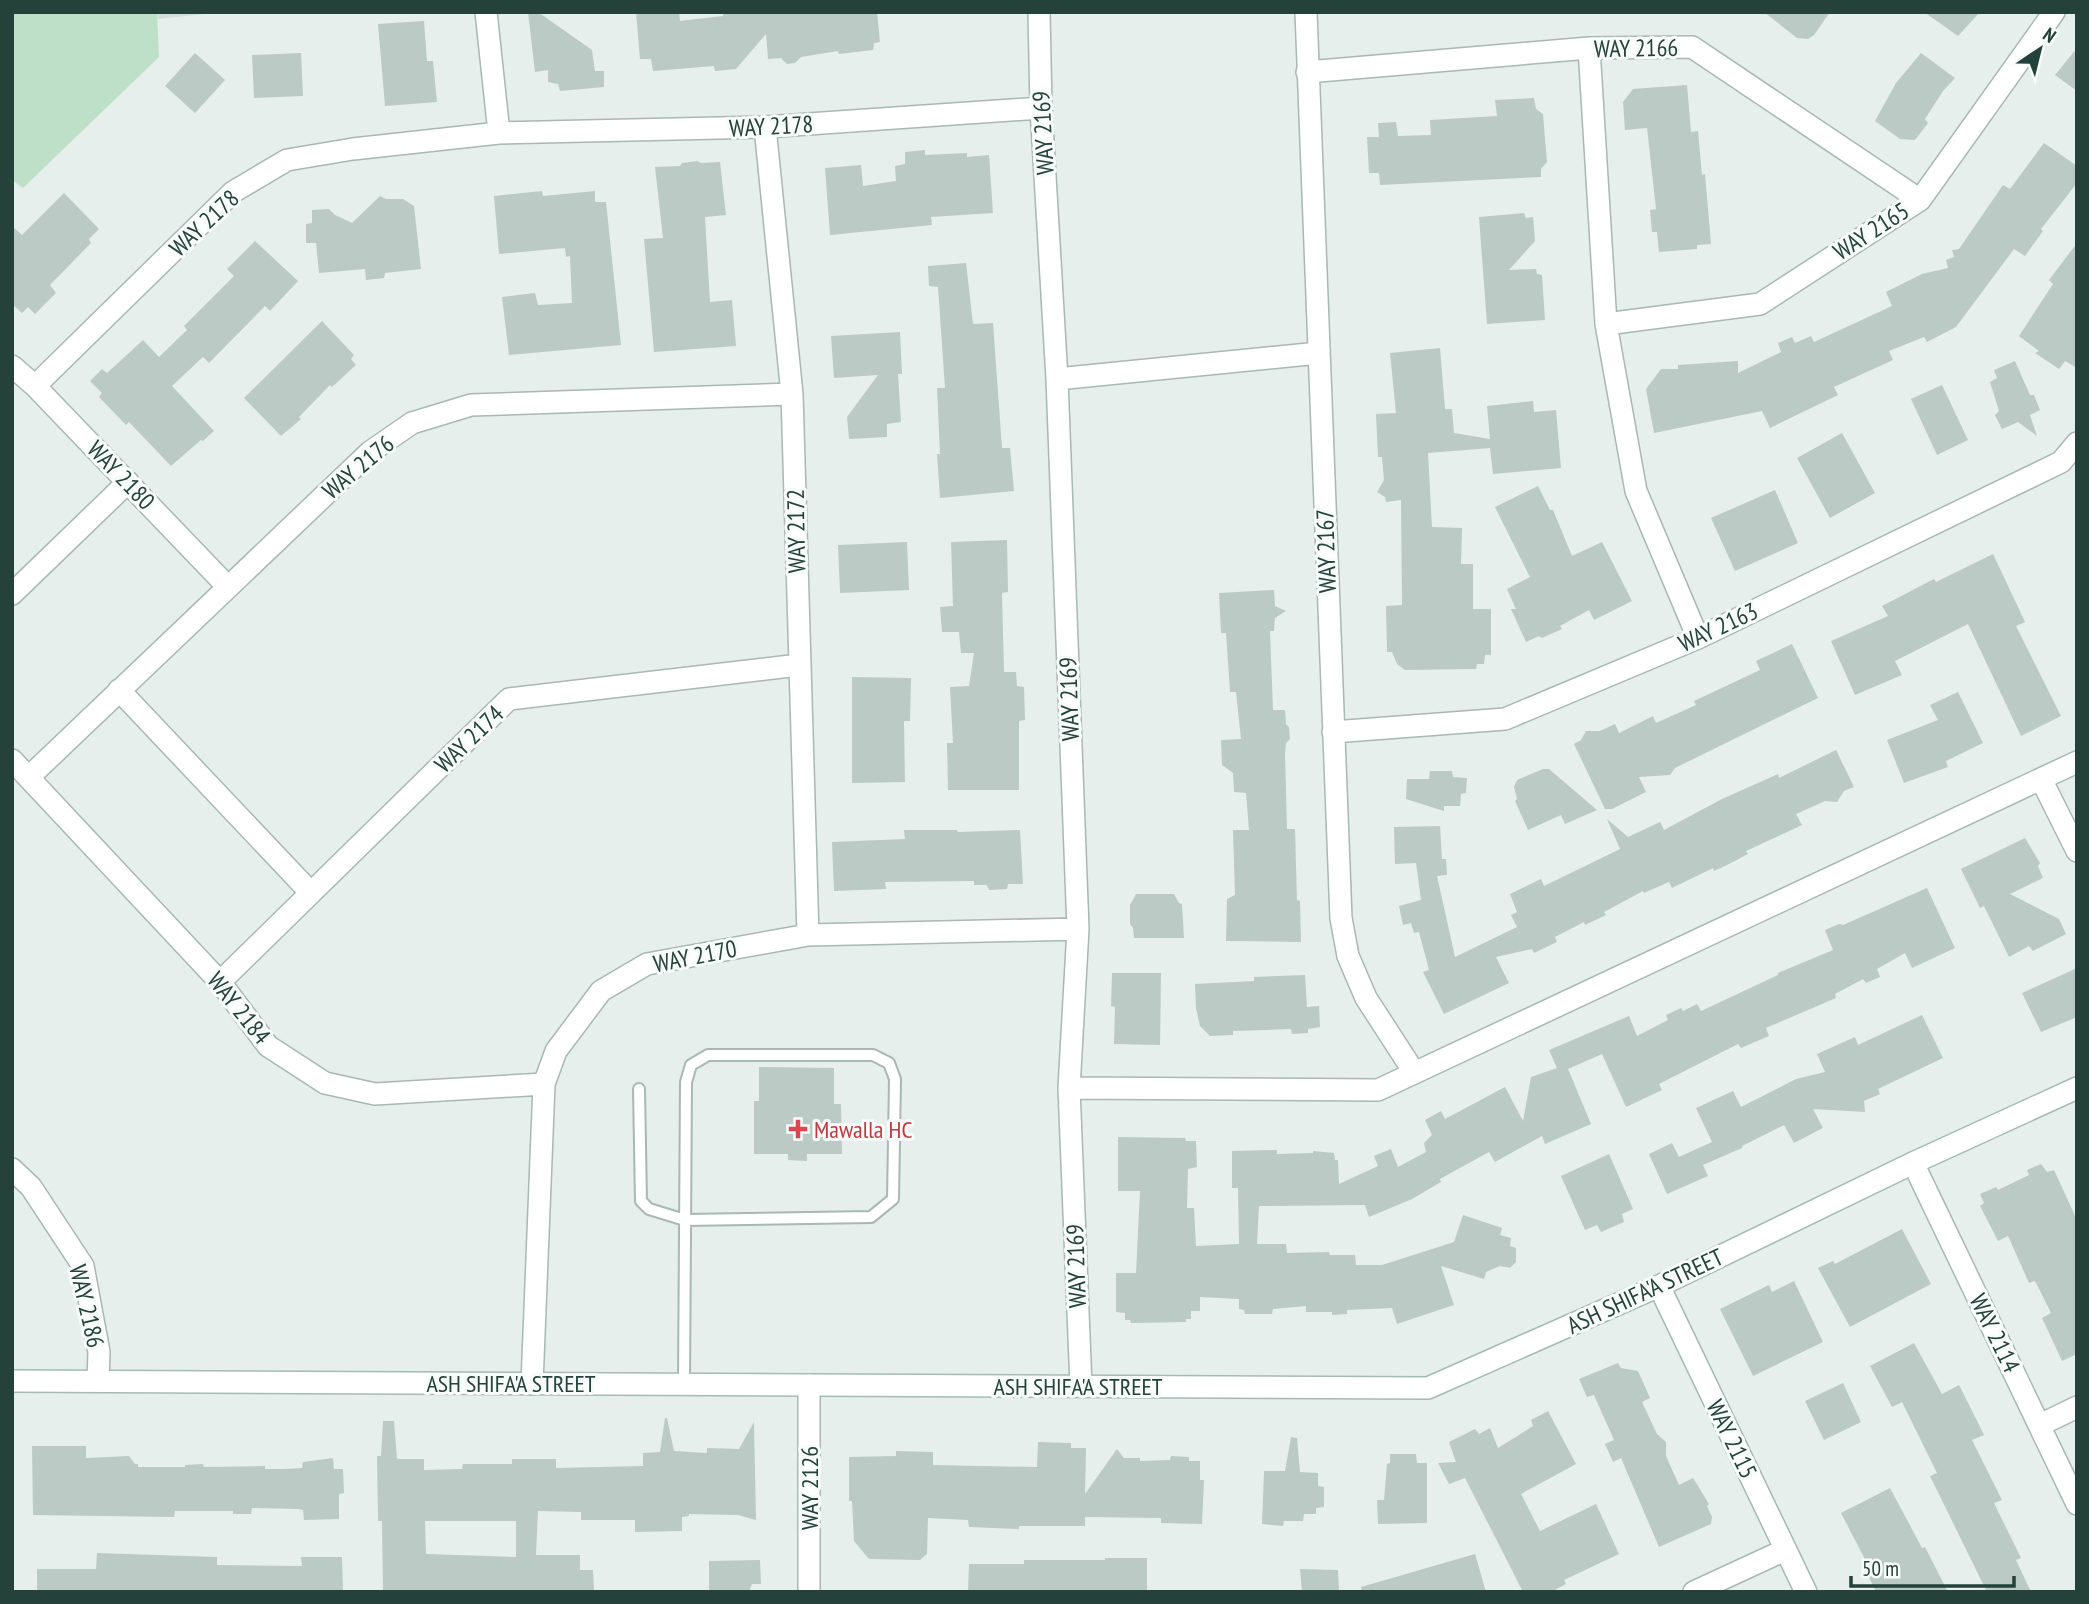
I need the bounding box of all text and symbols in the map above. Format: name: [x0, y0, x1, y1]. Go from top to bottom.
north arrow: [2005, 14, 2075, 84]
text: N: [2039, 22, 2061, 48]
street label: WAY 2166: [1594, 32, 1678, 64]
street label: WAY 2169: [1025, 90, 1061, 176]
street label: WAY 2178: [728, 108, 814, 144]
street label: WAY 2178: [163, 183, 245, 263]
street label: WAY 2165: [1827, 195, 1915, 267]
street label: WAY 2176: [316, 428, 400, 506]
street label: WAY 2180: [81, 434, 161, 516]
street label: WAY 2172: [780, 489, 812, 573]
street label: WAY 2167: [1309, 508, 1343, 594]
street label: WAY 2163: [1673, 595, 1763, 659]
street label: WAY 2169: [1052, 656, 1086, 742]
street label: WAY 2174: [428, 698, 510, 779]
street label: WAY 2170: [651, 933, 739, 979]
street label: WAY 2184: [200, 966, 278, 1051]
place label: Mawalla HC: [814, 1114, 912, 1145]
marker: Mawalla HC: [788, 1119, 808, 1139]
street label: WAY 2169: [1059, 1223, 1093, 1309]
street label: ASH SHIFA'A STREET: [1562, 1241, 1728, 1341]
street label: WAY 2186: [62, 1261, 112, 1351]
street label: WAY 2114: [1963, 1288, 2027, 1378]
street label: ASH SHIFA'A STREET: [426, 1368, 596, 1399]
street label: ASH SHIFA'A STREET: [993, 1371, 1163, 1402]
street label: WAY 2115: [1700, 1394, 1764, 1484]
street label: WAY 2126: [794, 1446, 825, 1530]
scale bar: [1851, 1544, 2014, 1588]
text: 50 m: [1862, 1555, 1899, 1582]

